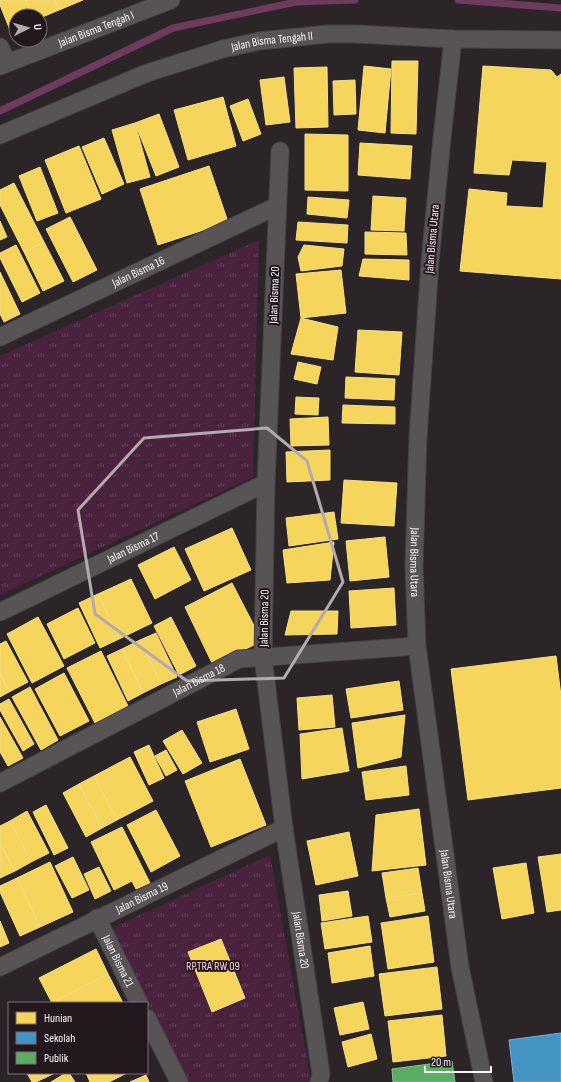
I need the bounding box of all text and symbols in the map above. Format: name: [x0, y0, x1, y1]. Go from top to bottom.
north arrow: [8, 8, 48, 48]
street label: Jalan Bisma Tengah I: [55, 8, 136, 51]
text: U: [31, 23, 44, 31]
street label: Jalan Bisma Tengah II: [229, 29, 314, 55]
street label: Jalan Bisma Utara: [422, 204, 443, 275]
street label: Jalan Bisma 16: [109, 253, 167, 291]
street label: Jalan Bisma 20: [266, 266, 283, 325]
street label: Jalan Bisma Utara: [406, 526, 422, 598]
street label: Jalan Bisma 17: [104, 529, 162, 567]
street label: Jalan Bisma 20: [256, 589, 272, 648]
street label: Jalan Bisma 18: [170, 661, 228, 700]
street label: Jalan Bisma Utara: [436, 848, 460, 920]
street label: Jalan Bisma 19: [112, 879, 171, 918]
street label: Jalan Bisma 20: [289, 910, 312, 970]
street label: Jalan Bisma 21: [98, 932, 137, 991]
park label: RPTRA RW 09: [186, 959, 240, 974]
legend: [8, 1002, 148, 1074]
text: Hunian: [44, 1011, 72, 1026]
text: Sekolah: [44, 1031, 75, 1046]
scale bar: [425, 1048, 491, 1074]
text: Publik: [44, 1051, 69, 1066]
text: 20 m: [431, 1055, 451, 1070]

